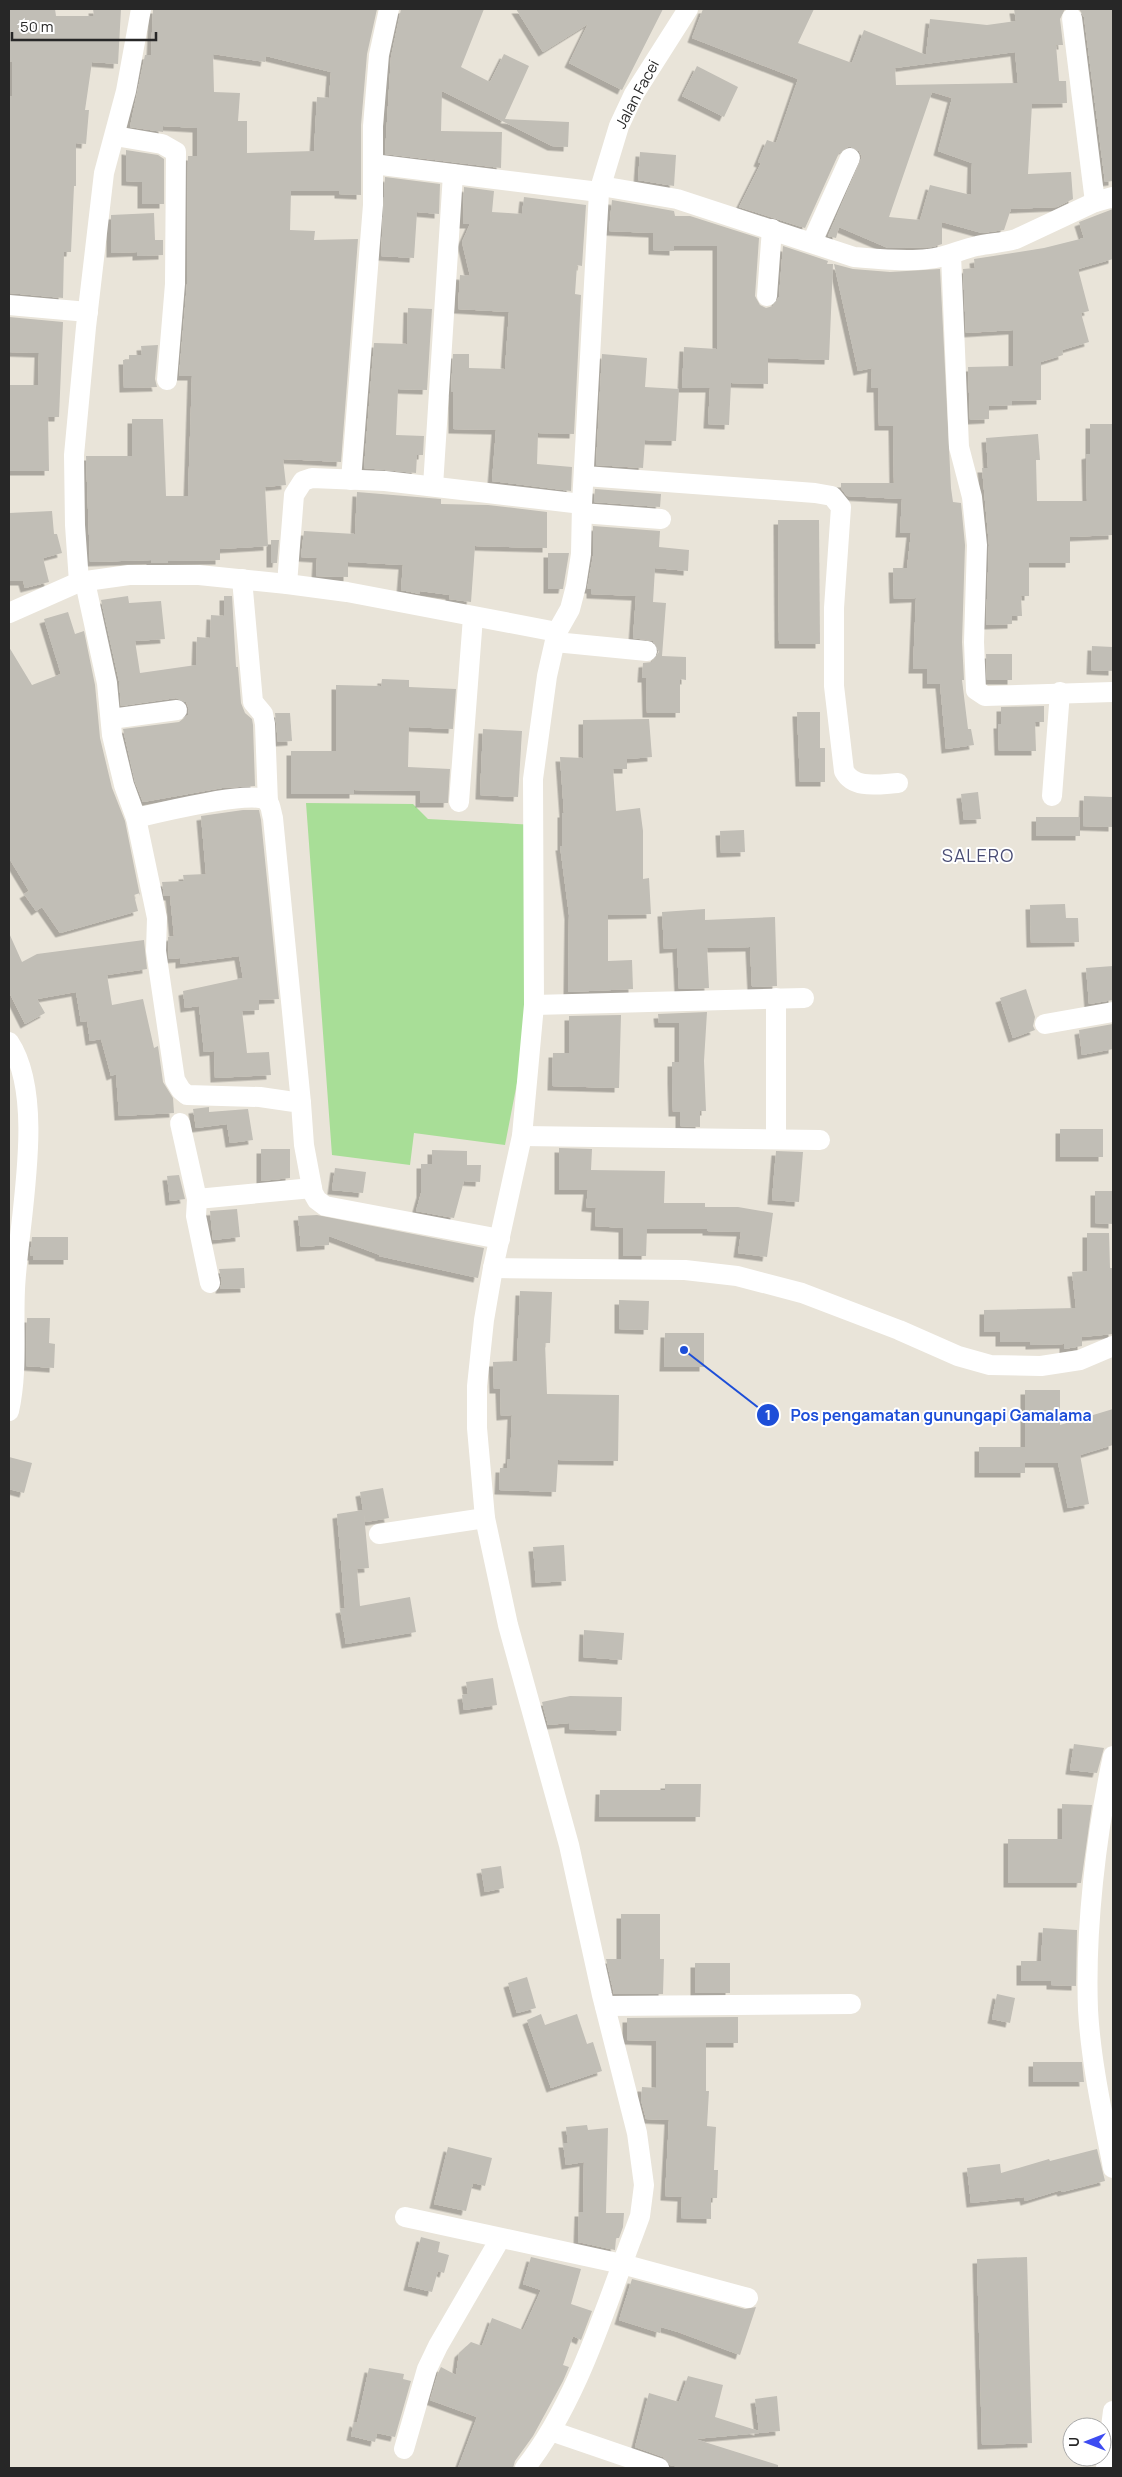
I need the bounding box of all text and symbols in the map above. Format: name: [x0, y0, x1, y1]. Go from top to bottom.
scale bar: [12, 10, 156, 42]
text: 50 m: [20, 16, 54, 37]
street label: Jalan Facei: [610, 56, 664, 132]
district label: SALERO: [942, 843, 1014, 867]
callout: Pos pengamatan gunungapi Gamalama: [756, 1400, 1102, 1431]
text: 1: [765, 1404, 771, 1425]
text: Pos pengamatan gunungapi Gamalama: [790, 1404, 1092, 1426]
north arrow: [1062, 2417, 1112, 2467]
text: U: [1064, 2437, 1083, 2447]

